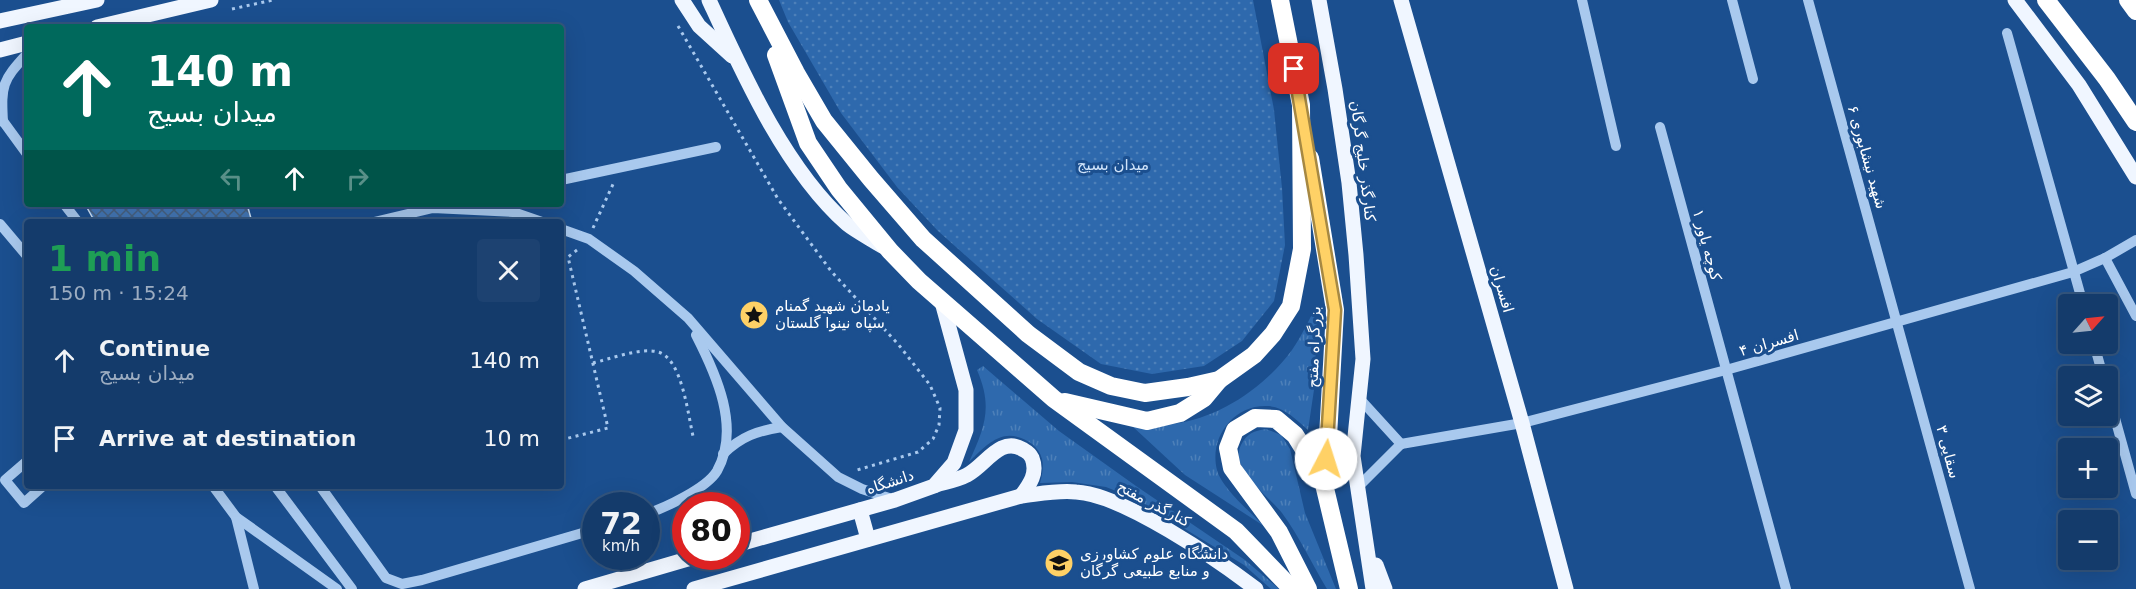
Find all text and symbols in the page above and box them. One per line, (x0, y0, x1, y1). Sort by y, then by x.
pin (1268, 43, 1319, 94)
text: 140 m (147, 47, 293, 96)
icon: ahead (48, 48, 126, 126)
icon: arrive (1277, 52, 1310, 85)
text: میدان بسیج (147, 97, 277, 128)
street label: کنارگذر خلیج گرگان (1347, 99, 1379, 223)
street label: شهید نیشابوری ۶ (1844, 103, 1890, 211)
park label: میدان بسیج (1077, 156, 1149, 174)
icon: left (215, 162, 248, 195)
icon: ahead (278, 162, 311, 195)
icon: right (341, 162, 374, 195)
street label: کوچه یاور ۱ (1689, 207, 1725, 283)
text: 1 min (48, 238, 161, 279)
button: close (477, 239, 540, 302)
street label: افسران (1487, 263, 1517, 315)
text: 150 m · 15:24 (48, 281, 189, 305)
north arrow (2058, 294, 2118, 354)
map controls (2058, 294, 2118, 570)
place label: یادمان شهید گمنام سپاه نینوا گلستان (775, 297, 890, 333)
place icon: یادمان شهید گمنام سپاه نینوا گلستان (738, 299, 770, 331)
street label: بزرگراه مفتح (1304, 306, 1324, 388)
street label: افسران ۴ (1737, 326, 1801, 360)
text: Continue (99, 336, 210, 361)
icon: ahead (48, 344, 81, 377)
text: 140 m (470, 348, 540, 373)
text: میدان بسیج (99, 361, 195, 385)
button: layers (2058, 366, 2118, 426)
icon: arrive (48, 422, 81, 455)
street label: سقایی ۳ (1932, 423, 1964, 481)
text: Arrive at destination (99, 426, 356, 451)
text: 10 m (484, 426, 540, 451)
position arrow (1294, 427, 1358, 491)
button: + (2058, 438, 2118, 498)
street label: دانشگاه (864, 466, 916, 498)
street label: کنارگذر مفتح (1114, 477, 1194, 531)
speed limit sign: 80 (672, 492, 750, 570)
text: 72 (600, 506, 642, 541)
button: − (2058, 510, 2118, 570)
text: km/h (602, 537, 640, 555)
place label: دانشگاه علوم کشاورزی و منابع طبیعی گرگان (1080, 545, 1228, 580)
school or university icon: دانشگاه علوم کشاورزی و منابع طبیعی گرگان (1043, 547, 1075, 579)

